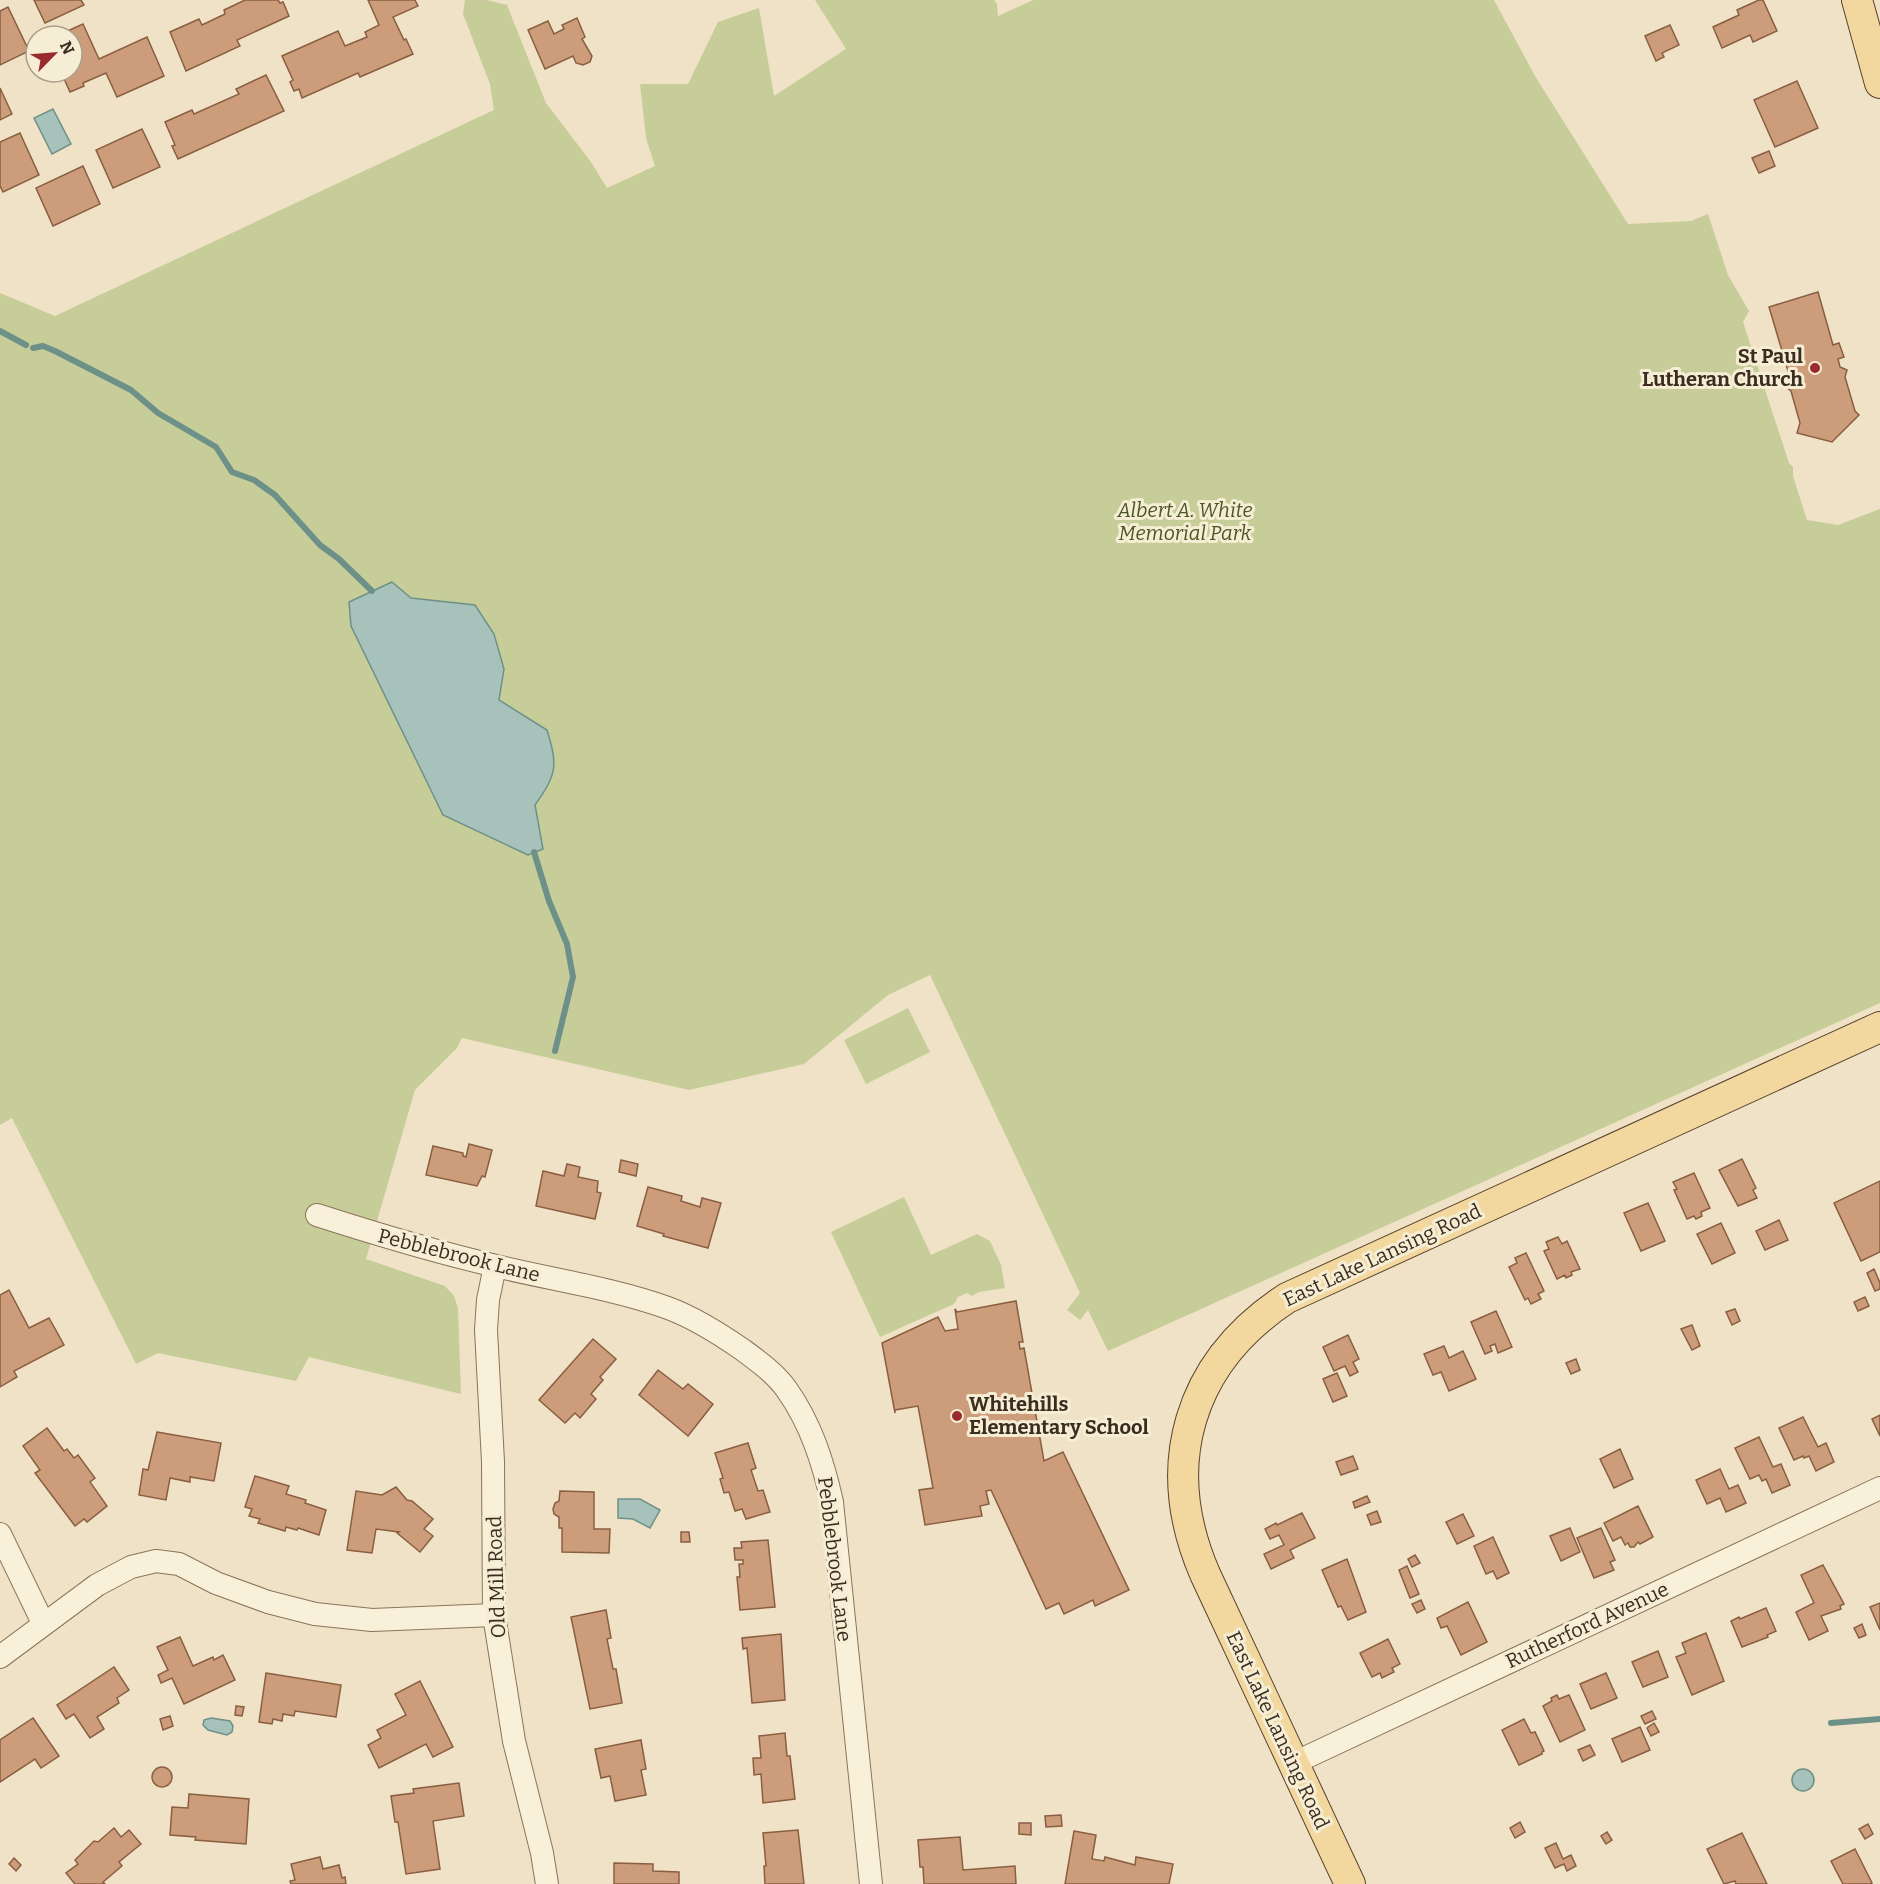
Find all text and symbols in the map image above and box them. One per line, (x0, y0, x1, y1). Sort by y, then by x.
north arrow (24, 24, 84, 84)
text: N (56, 38, 78, 57)
place label: St Paul Lutheran Church (1642, 344, 1803, 391)
marker: St Paul Lutheran Church (1808, 361, 1822, 375)
park label: Albert A. White Memorial Park (1117, 498, 1252, 545)
street label: East Lake Lansing Road (1279, 1198, 1485, 1311)
street label: Pebblebrook Lane (376, 1223, 542, 1287)
place label: Whitehills Elementary School (969, 1392, 1149, 1439)
marker: Whitehills Elementary School (950, 1409, 964, 1423)
street label: Pebblebrook Lane (813, 1475, 857, 1643)
street label: Old Mill Road (482, 1515, 510, 1639)
street label: Rutherford Avenue (1502, 1577, 1672, 1673)
street label: East Lake Lansing Road (1222, 1627, 1335, 1833)

